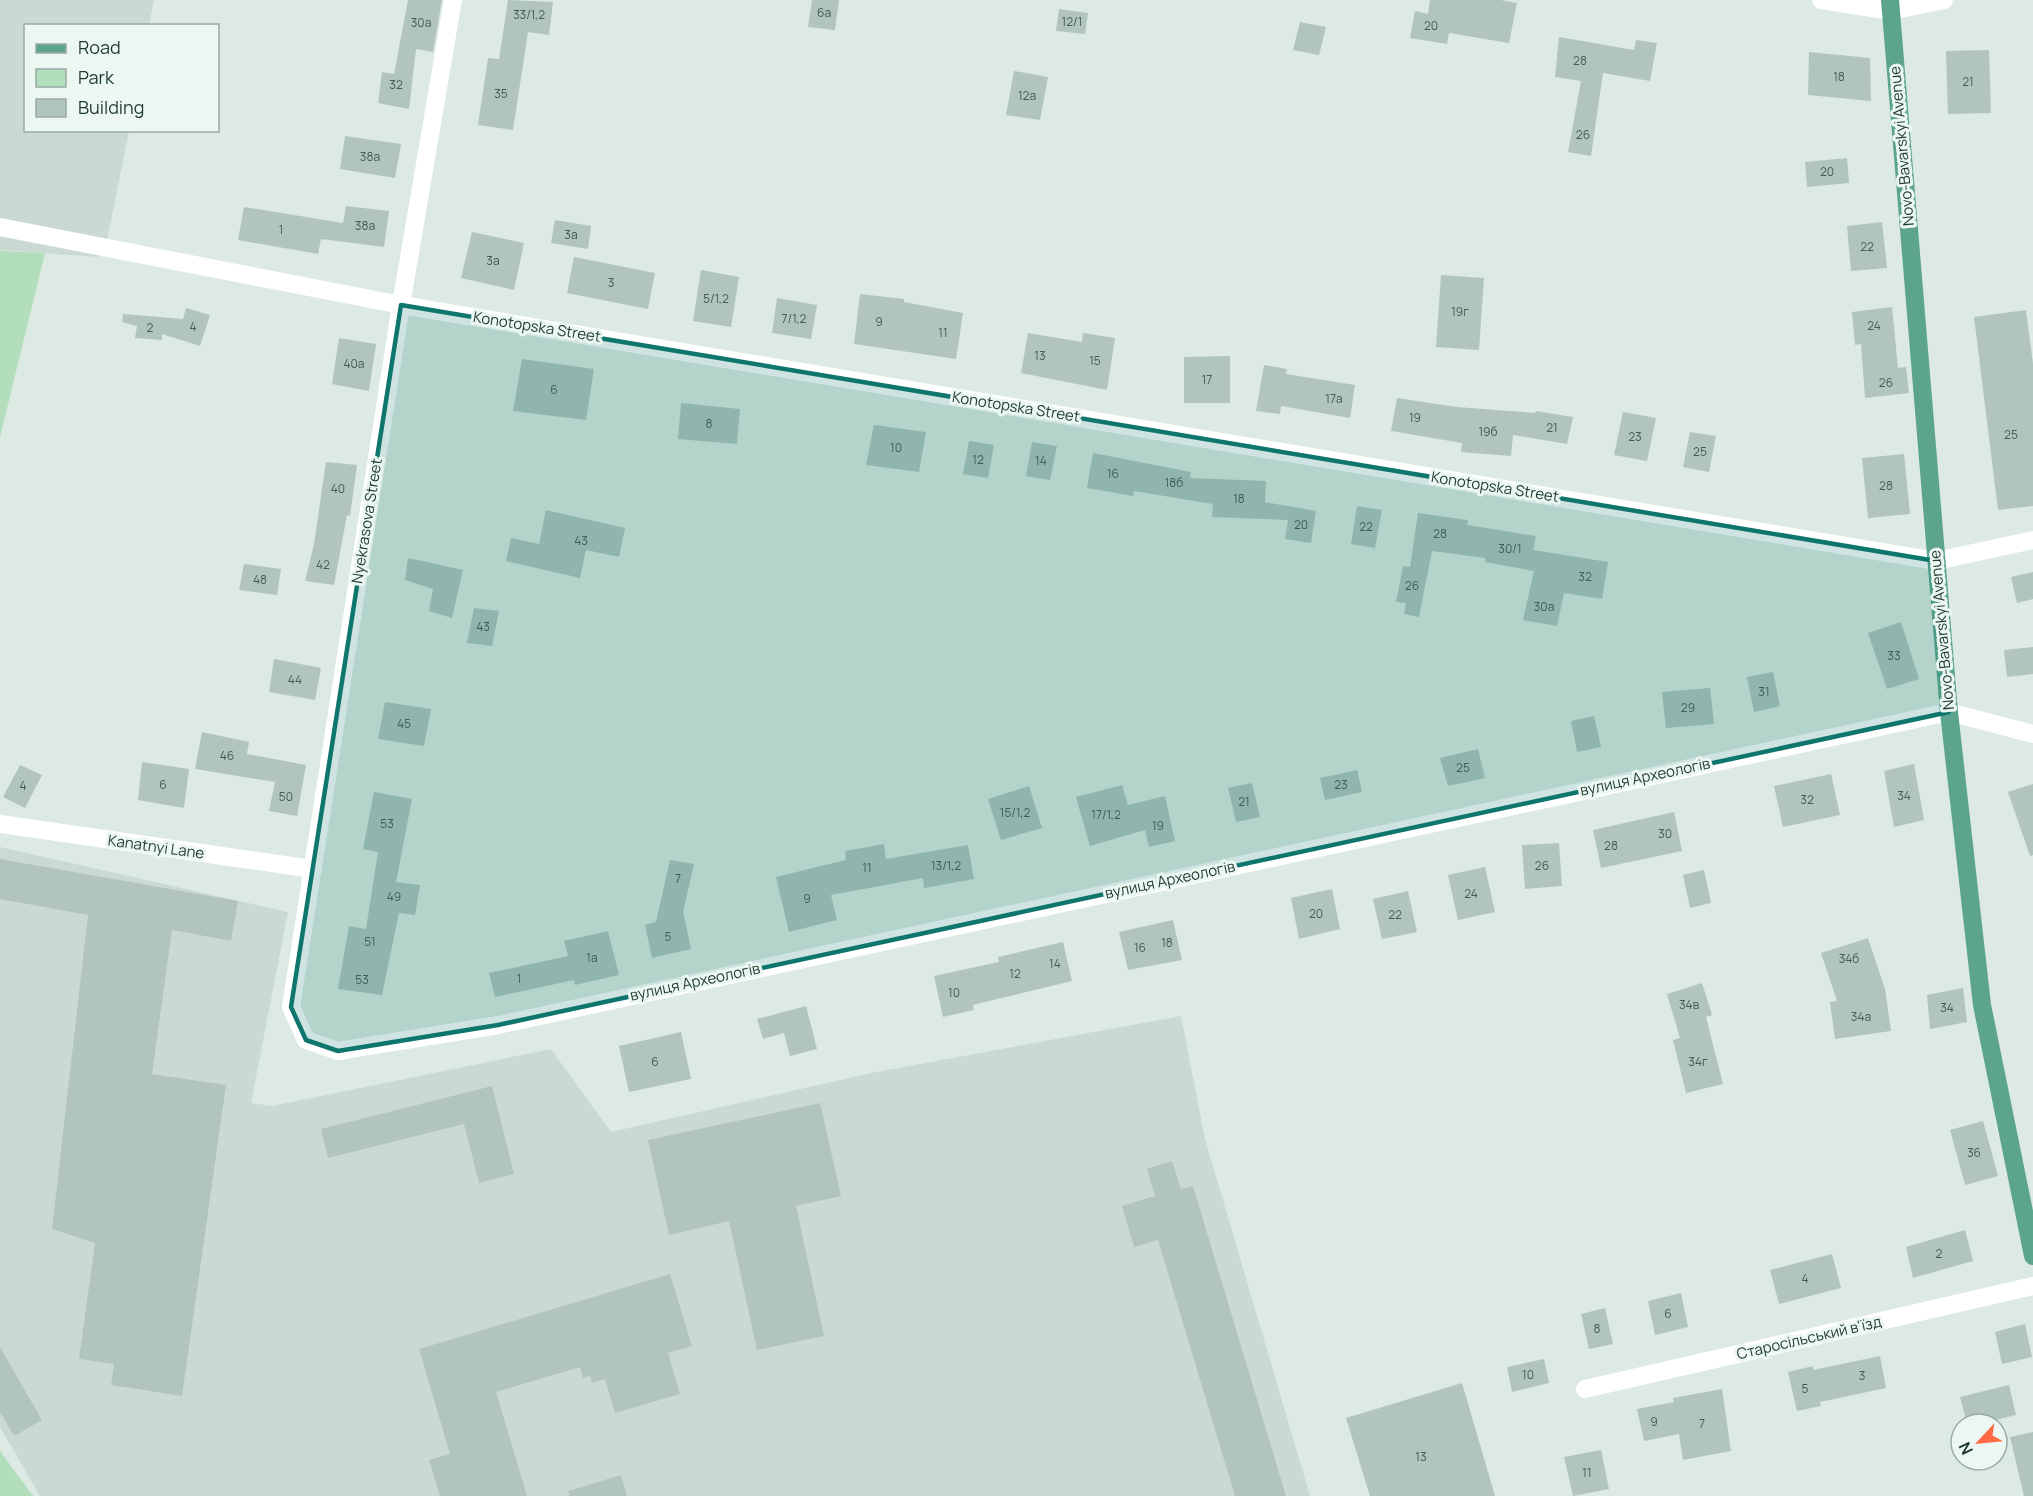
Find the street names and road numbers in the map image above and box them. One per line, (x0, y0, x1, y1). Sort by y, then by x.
street label: Novo-Bavarskyi Avenue (1884, 65, 1919, 227)
street label: Konotopska Street (472, 306, 602, 347)
street label: Konotopska Street (951, 386, 1081, 427)
street label: Nyekrasova Street (346, 457, 387, 585)
street label: Konotopska Street (1430, 466, 1560, 507)
street label: Novo-Bavarskyi Avenue (1924, 549, 1959, 711)
street label: вулиця Археологів (1578, 752, 1712, 801)
street label: Kanatnyi Lane (107, 829, 206, 864)
street label: вулиця Археологів (1103, 855, 1237, 904)
street label: вулиця Археологів (628, 957, 762, 1006)
street label: Старосільський в'їзд (1734, 1311, 1883, 1364)

